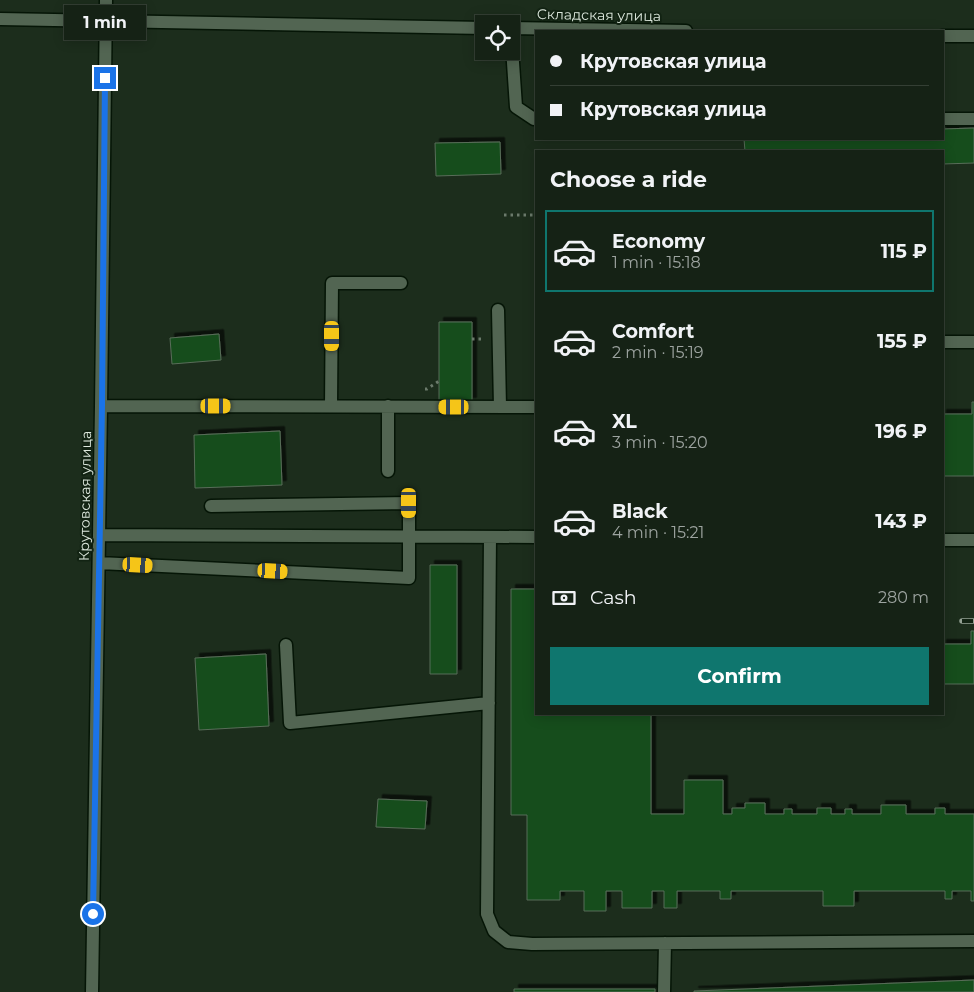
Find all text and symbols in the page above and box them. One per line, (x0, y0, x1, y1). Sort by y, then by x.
callout: 1 min (64, 5, 146, 40)
street label: Складская улица (537, 5, 661, 25)
text: 1 min (83, 13, 127, 32)
map controls (475, 15, 520, 60)
button: locate (475, 15, 520, 60)
text: Крутовская улица (580, 50, 766, 73)
route end (94, 67, 116, 89)
text: Крутовская улица (580, 98, 766, 121)
text: Choose a ride (550, 166, 707, 193)
icon: car (552, 229, 597, 274)
text: Economy (612, 230, 705, 253)
text: 115 ₽ (881, 240, 927, 263)
text: 1 min · 15:18 (612, 253, 701, 272)
icon: car (552, 319, 597, 364)
text: Comfort (612, 320, 694, 343)
car (324, 321, 339, 351)
text: 155 ₽ (877, 330, 927, 353)
text: 2 min · 15:19 (612, 343, 704, 362)
car (201, 399, 231, 414)
car (439, 400, 469, 415)
icon: car (552, 409, 597, 454)
text: XL (612, 410, 637, 433)
text: 196 ₽ (875, 420, 927, 443)
street label: Крутовская улица (75, 431, 95, 561)
text: 3 min · 15:20 (612, 433, 708, 452)
car (401, 488, 416, 518)
icon: car (552, 499, 597, 544)
text: Black (612, 500, 668, 523)
text: 143 ₽ (875, 510, 927, 533)
text: 4 min · 15:21 (612, 523, 704, 542)
car (122, 557, 153, 573)
car (257, 563, 288, 579)
icon: cash (550, 584, 578, 612)
text: Cash (590, 586, 637, 609)
text: 280 m (878, 588, 929, 607)
button: Confirm (550, 647, 929, 705)
route start (82, 903, 104, 925)

